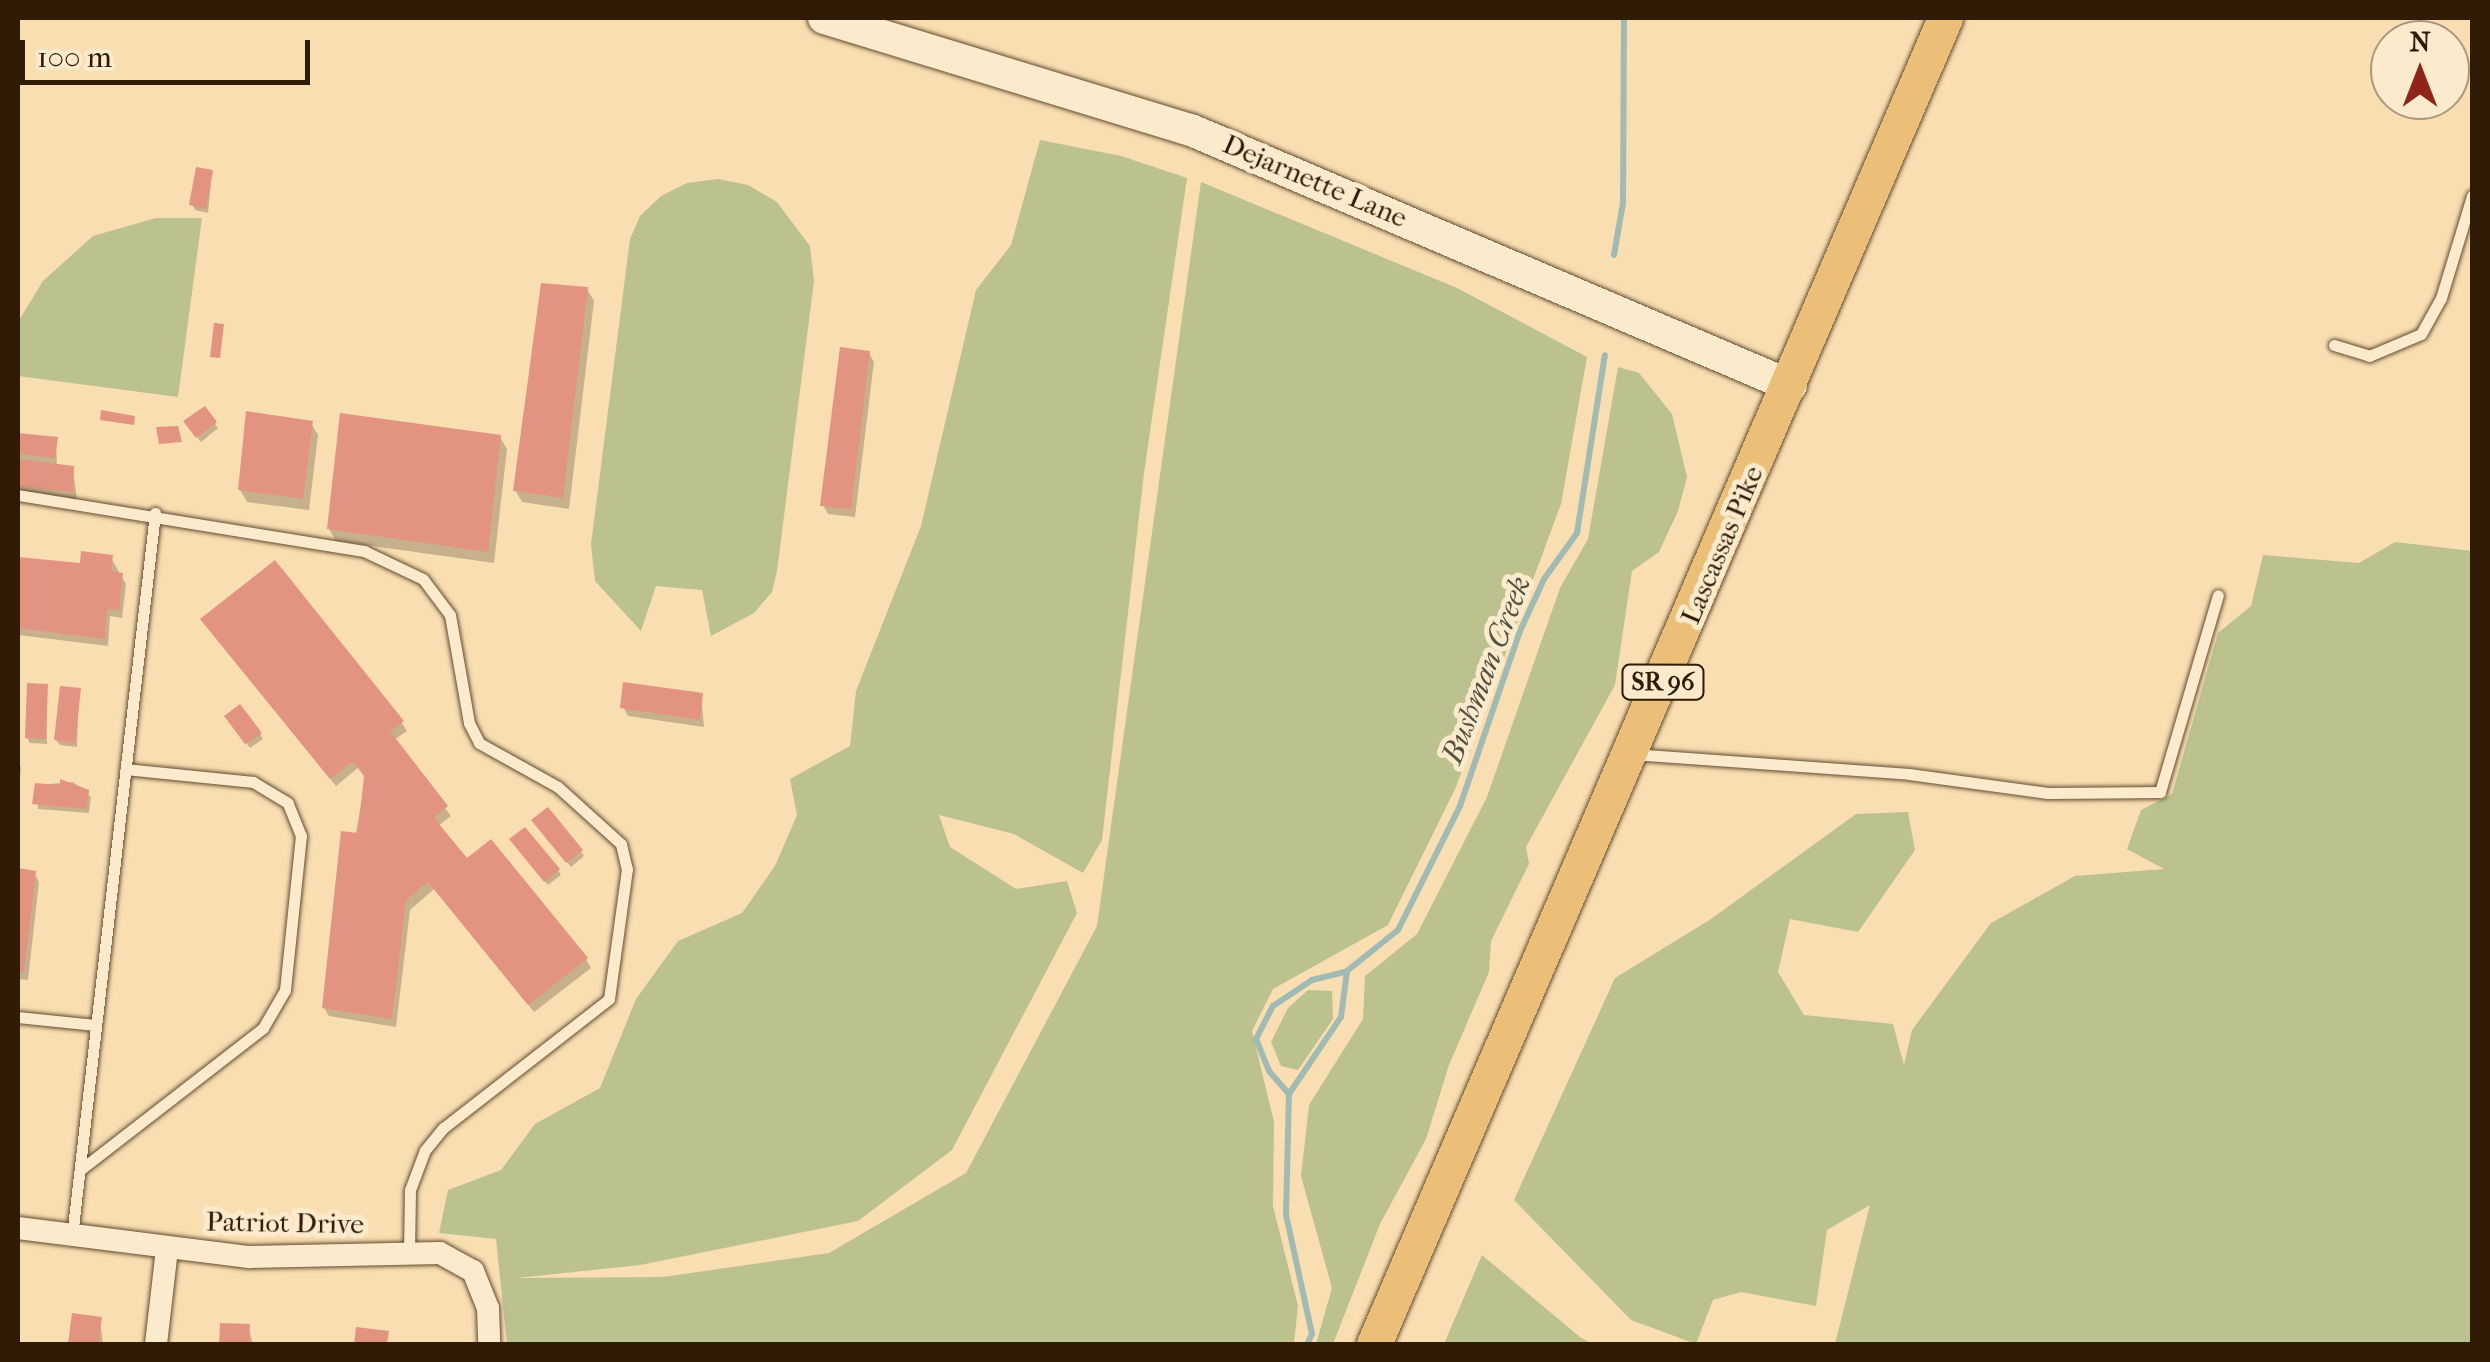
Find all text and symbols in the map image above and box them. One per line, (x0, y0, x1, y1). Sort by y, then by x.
scale bar (25, 20, 315, 82)
north arrow (2370, 20, 2470, 120)
text: N (2409, 25, 2431, 58)
text: 100 m (37, 40, 112, 75)
street label: Dejarnette Lane (1218, 127, 1412, 235)
street label: Lascassas Pike (1674, 461, 1770, 629)
water label: Bushman Creek (1435, 571, 1539, 769)
road number: SR 96 (1620, 662, 1706, 702)
street label: Patriot Drive (206, 1205, 364, 1241)

